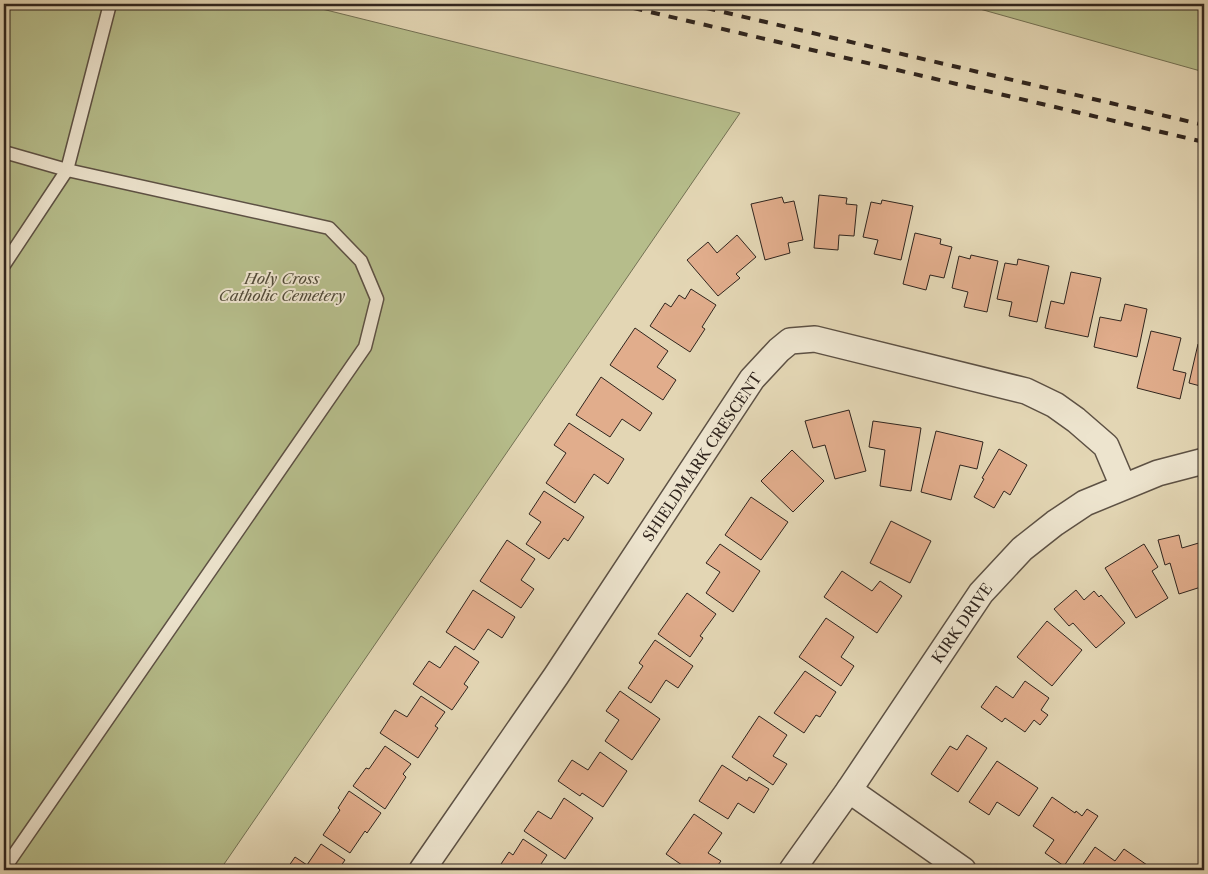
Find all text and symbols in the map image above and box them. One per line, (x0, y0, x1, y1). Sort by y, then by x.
park label: Holy Cross Catholic Cemetery (219, 269, 346, 305)
street label: SHIELDMARK CRESCENT (638, 368, 766, 545)
street label: KIRK DRIVE (927, 579, 997, 667)

